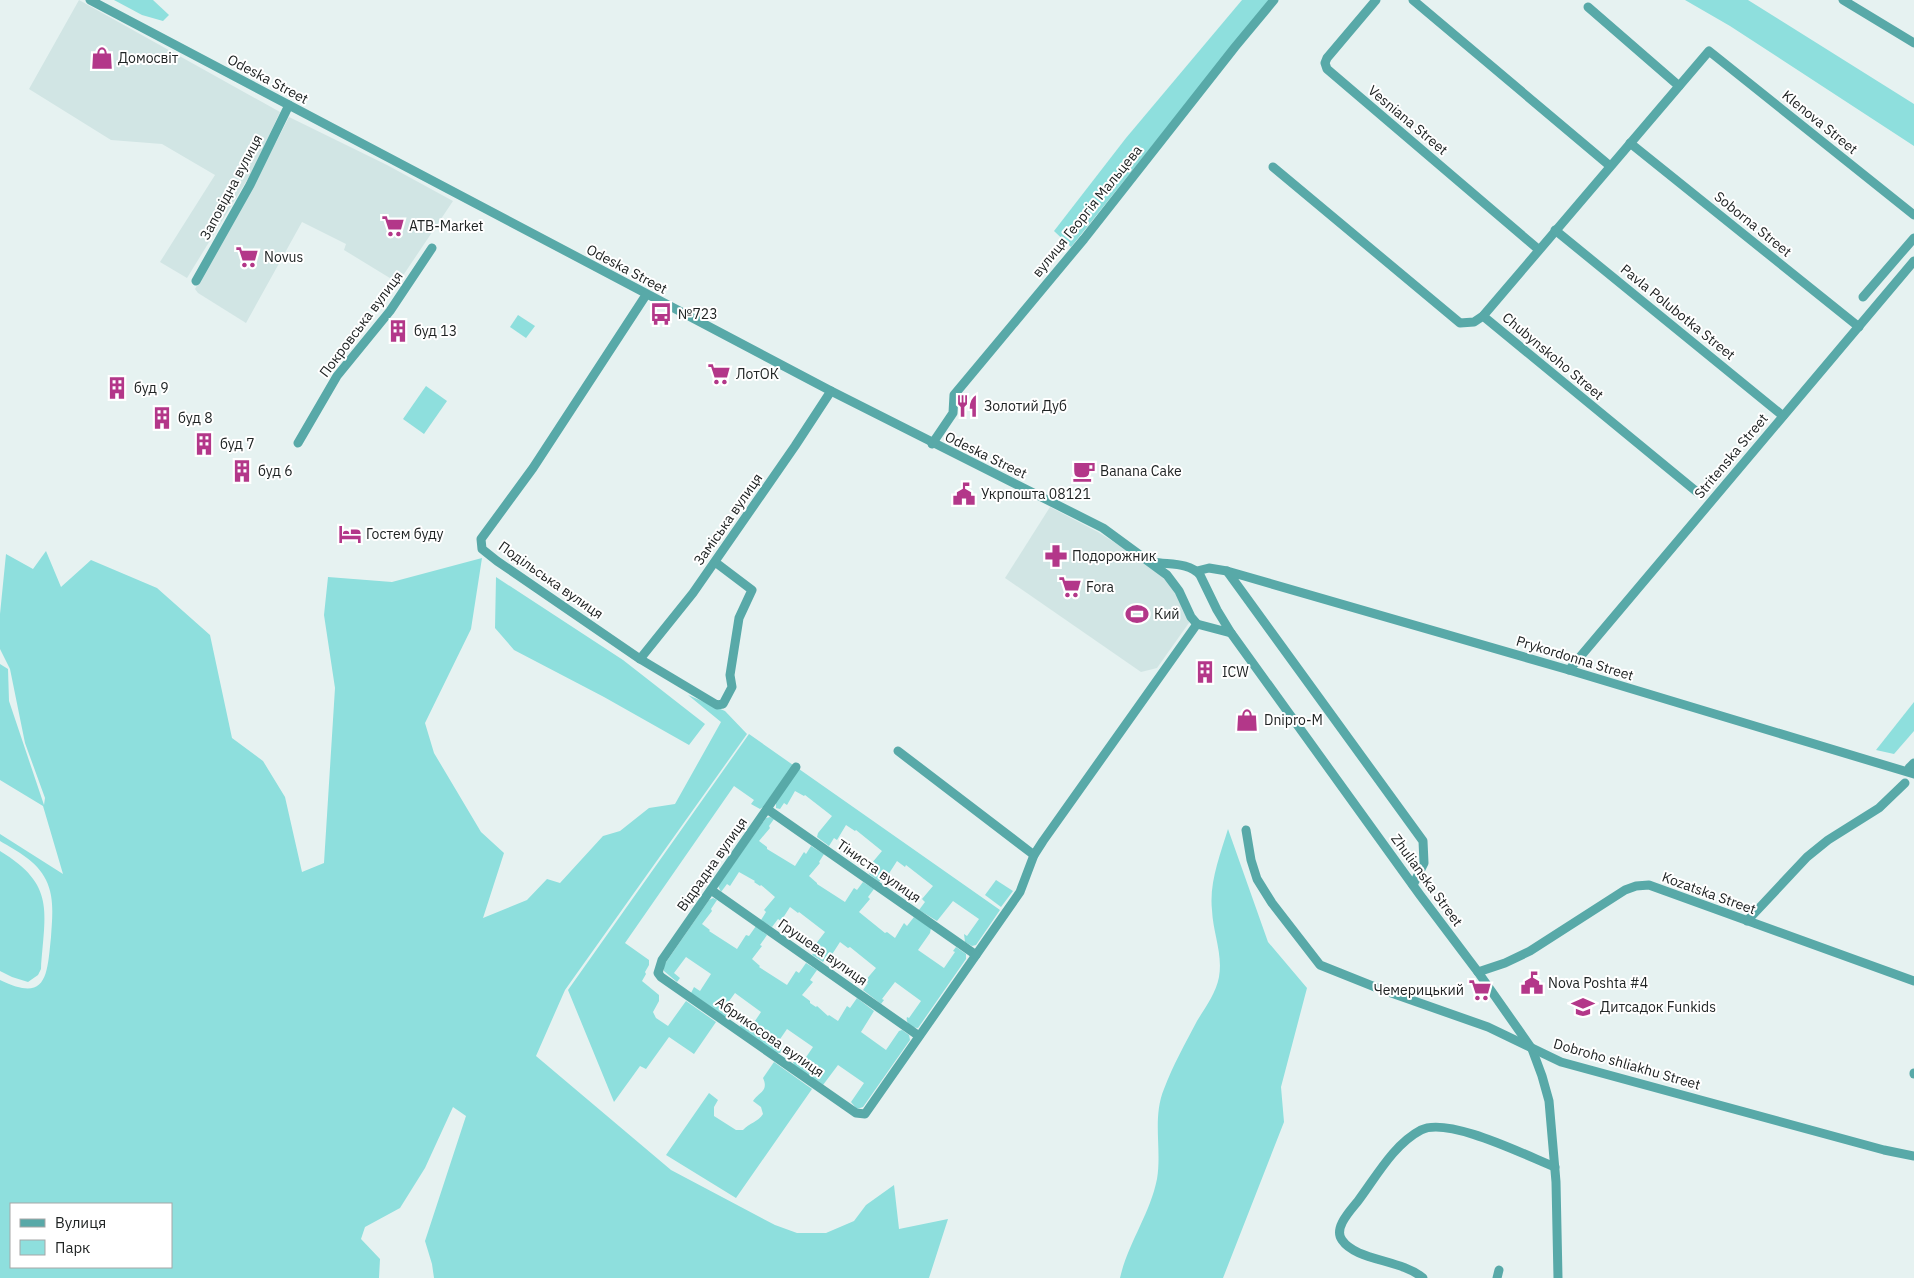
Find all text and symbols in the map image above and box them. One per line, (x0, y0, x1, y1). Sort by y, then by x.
shop icon: Домосвіт (89, 45, 115, 71)
place label: Домосвіт (118, 49, 179, 67)
street label: Odeska Street (224, 50, 312, 108)
street label: Vesniana Street (1364, 81, 1452, 159)
street label: Klenova Street (1779, 86, 1861, 158)
street label: Заповідна вулиця (196, 131, 266, 243)
street label: вулиця Георгія Мальцева (1028, 141, 1146, 281)
street label: Soborna Street (1711, 187, 1795, 261)
supermarket icon: ATB-Market (380, 213, 406, 239)
place label: ATB-Market (409, 217, 484, 235)
street label: Odeska Street (583, 240, 671, 298)
supermarket icon: Novus (234, 244, 260, 270)
place label: Novus (264, 248, 303, 266)
street label: Pavla Polubotka Street (1617, 260, 1739, 364)
street label: Покровська вулиця (315, 267, 407, 381)
bus stop icon: №723 (648, 301, 674, 327)
place label: №723 (678, 305, 718, 323)
street label: Chubynskoho Street (1499, 308, 1607, 404)
building icon: буд 13 (385, 318, 411, 344)
place label: буд 13 (414, 322, 457, 340)
supermarket icon: ЛотОК (706, 361, 732, 387)
place label: ЛотОК (736, 365, 779, 383)
building icon: буд 9 (104, 375, 130, 401)
place label: буд 9 (134, 379, 169, 397)
restaurant icon: Золотий Дуб (954, 393, 980, 419)
place label: Золотий Дуб (984, 397, 1067, 415)
building icon: буд 8 (149, 405, 175, 431)
place label: буд 8 (178, 409, 213, 427)
street label: Stritenska Street (1690, 410, 1772, 502)
street label: Odeska Street (942, 427, 1030, 483)
building icon: буд 7 (191, 431, 217, 457)
place label: буд 7 (220, 435, 255, 453)
building icon: буд 6 (229, 458, 255, 484)
cafe icon: Banana Cake (1071, 458, 1097, 484)
place label: буд 6 (258, 462, 293, 480)
place label: Banana Cake (1100, 462, 1182, 480)
street label: Заміська вулиця (690, 470, 766, 568)
public building icon: Укрпошта 08121 (951, 481, 977, 507)
place label: Укрпошта 08121 (981, 485, 1091, 503)
hotel icon: Гостем буду (337, 521, 363, 547)
place label: Гостем буду (366, 525, 444, 543)
street label: Подільська вулиця (495, 537, 607, 623)
pharmacy icon: Подорожник (1043, 543, 1069, 569)
place label: Подорожник (1072, 547, 1157, 565)
supermarket icon: Fora (1057, 574, 1083, 600)
place label: Fora (1086, 578, 1114, 596)
sports icon: Кий (1124, 601, 1150, 627)
place label: Кий (1154, 605, 1180, 623)
street label: Prykordonna Street (1514, 632, 1636, 684)
building icon: ICW (1192, 659, 1218, 685)
place label: ICW (1222, 663, 1249, 681)
shop icon: Dnipro-M (1234, 707, 1260, 733)
place label: Dnipro-M (1264, 711, 1323, 729)
street label: Відрадна вулиця (673, 813, 751, 915)
street label: Zhulianska Street (1387, 830, 1467, 930)
street label: Тіниста вулиця (833, 835, 925, 907)
street label: Kozatska Street (1660, 868, 1758, 918)
street label: Грушева вулиця (775, 914, 871, 990)
public building icon: Nova Poshta #4 (1519, 970, 1545, 996)
place label: Nova Poshta #4 (1548, 974, 1648, 992)
supermarket icon: Чемерицький (1467, 977, 1493, 1003)
place label: Чемерицький (1374, 981, 1464, 999)
street label: Абрикосова вулиця (712, 993, 828, 1081)
school or university icon: Дитсадок Funkids (1570, 994, 1596, 1020)
place label: Дитсадок Funkids (1600, 998, 1716, 1016)
street label: Dobroho shliakhu Street (1552, 1034, 1703, 1094)
legend (10, 1203, 172, 1268)
text: Вулиця (55, 1213, 106, 1232)
text: Парк (55, 1238, 90, 1257)

